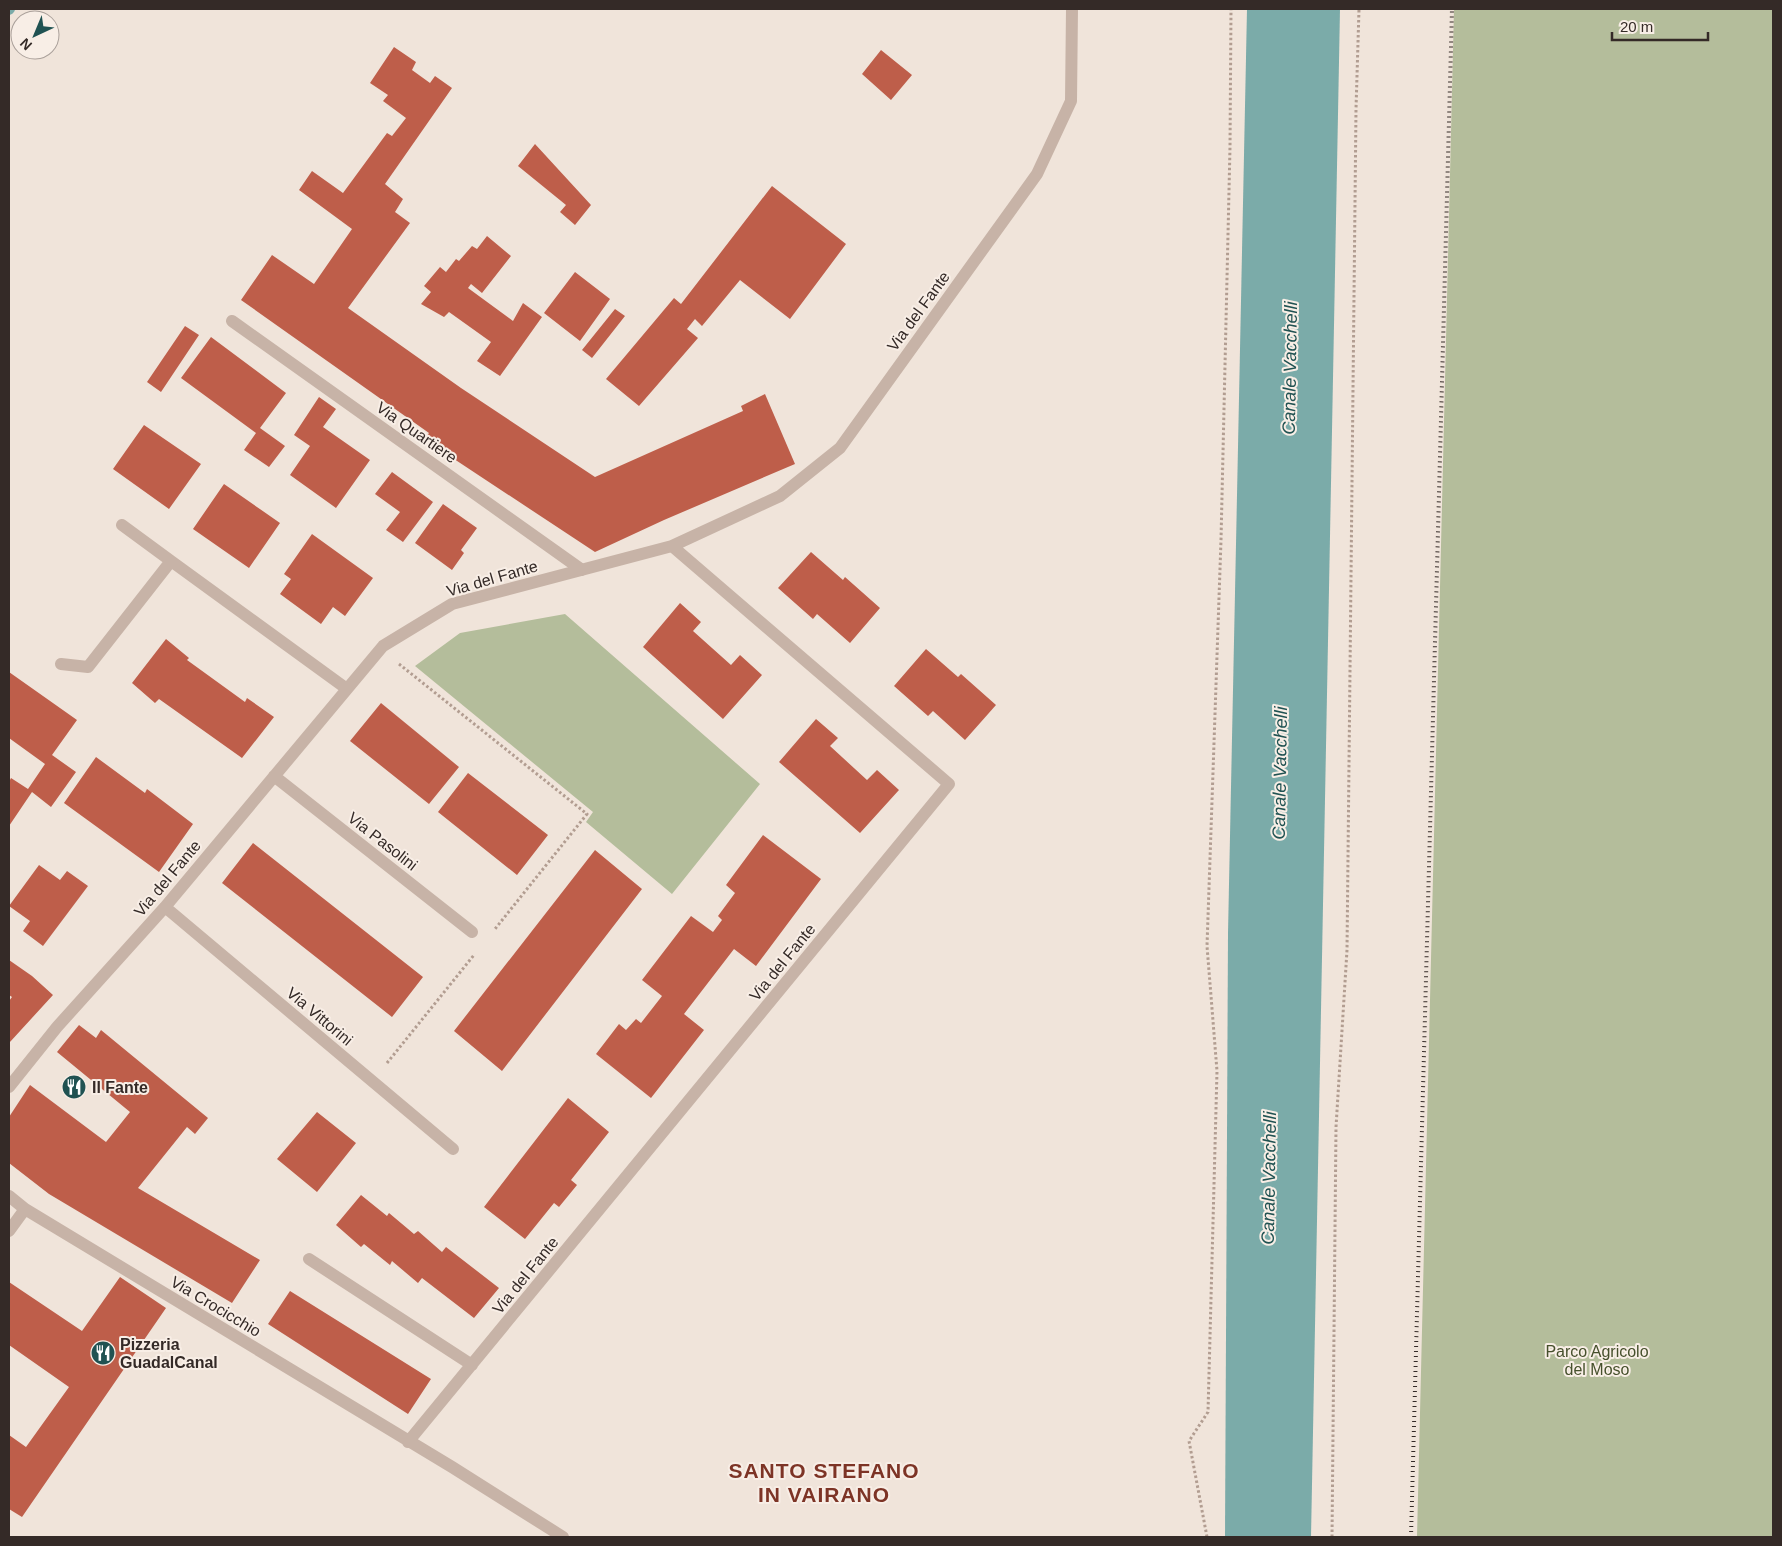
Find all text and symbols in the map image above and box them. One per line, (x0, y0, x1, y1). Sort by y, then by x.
north arrow (10, 10, 60, 60)
scale bar (1612, 10, 1708, 42)
text: 20 m (1620, 18, 1653, 35)
text: N (17, 35, 35, 54)
street label: Via del Fante (884, 268, 953, 354)
water label: Canale Vacchelli (1279, 300, 1301, 435)
street label: Via Quartiere (373, 398, 460, 466)
street label: Via del Fante (445, 557, 540, 600)
water label: Canale Vacchelli (1269, 705, 1291, 840)
street label: Via Pasolini (345, 809, 421, 874)
street label: Via del Fante (131, 837, 204, 920)
street label: Via del Fante (746, 920, 819, 1004)
street label: Via Vittorini (283, 984, 356, 1049)
restaurant icon: Il Fante (61, 1074, 87, 1100)
place label: Il Fante (92, 1079, 148, 1096)
water label: Canale Vacchelli (1258, 1110, 1280, 1245)
street label: Via del Fante (489, 1233, 562, 1317)
street label: Via Crocicchio (168, 1273, 264, 1340)
place label: Pizzeria GuadalCanal (120, 1336, 218, 1371)
restaurant icon: Pizzeria GuadalCanal (90, 1340, 116, 1366)
park label: Parco Agricolo del Moso (1545, 1343, 1649, 1378)
district label: SANTO STEFANO IN VAIRANO (728, 1459, 920, 1506)

